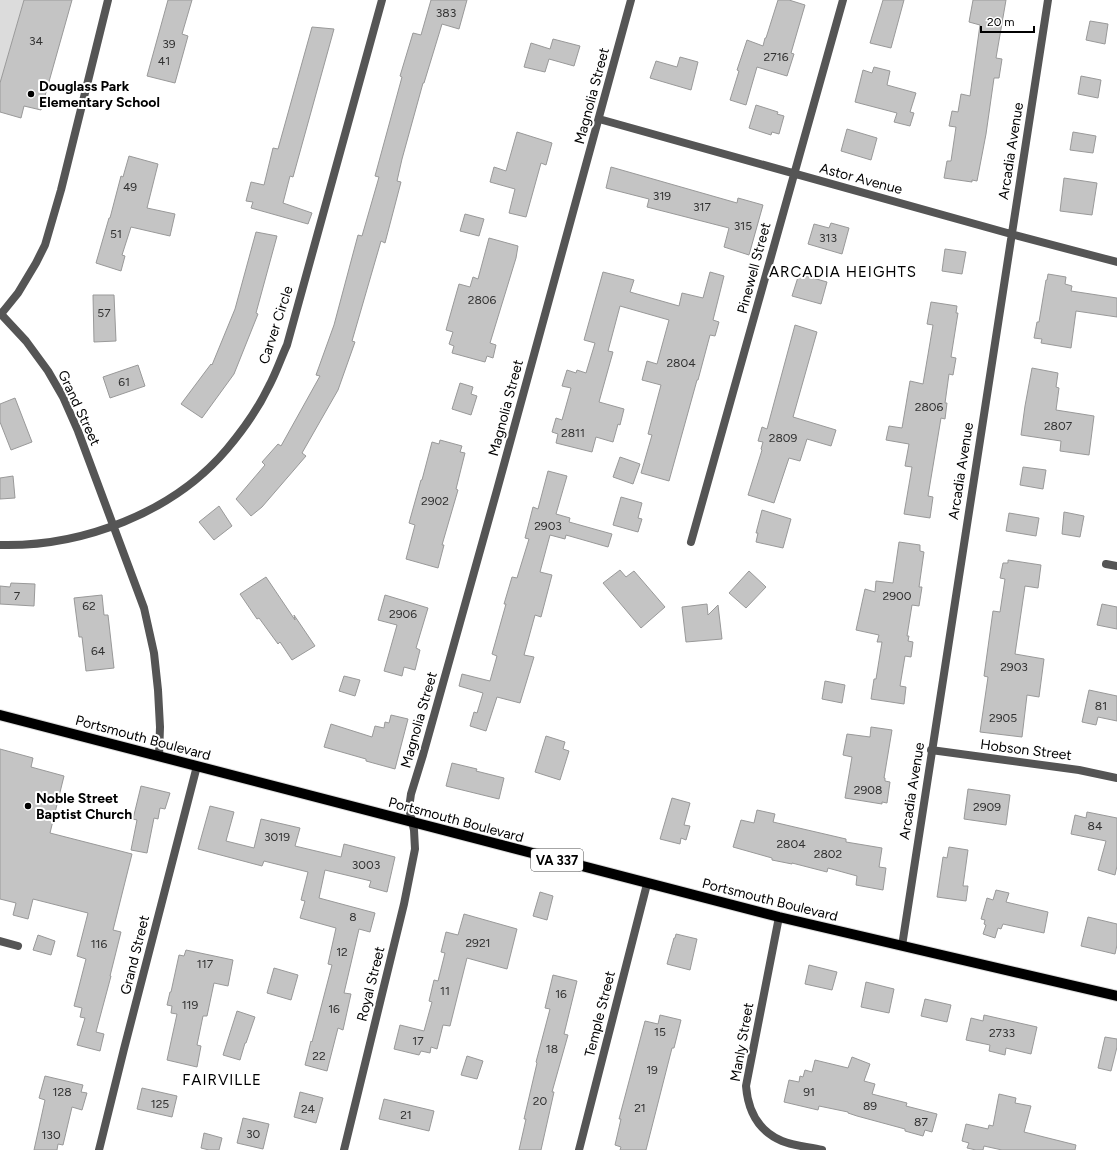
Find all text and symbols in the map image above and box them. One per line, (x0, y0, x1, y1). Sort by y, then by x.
house number: 383 (436, 6, 456, 20)
scale bar (981, 8, 1034, 34)
text: 20 m (987, 15, 1015, 29)
house number: 34 (29, 34, 44, 48)
house number: 39 (162, 37, 176, 51)
street label: Magnolia Street (571, 46, 613, 146)
house number: 2716 (764, 50, 789, 64)
house number: 41 (158, 54, 170, 68)
place label: Douglass Park Elementary School (39, 78, 160, 111)
marker: Douglass Park Elementary School (26, 89, 36, 99)
street label: Arcadia Avenue (995, 101, 1027, 201)
street label: Astor Avenue (818, 160, 905, 198)
house number: 49 (123, 180, 137, 194)
house number: 319 (653, 189, 671, 203)
house number: 317 (693, 200, 712, 214)
house number: 315 (734, 219, 752, 233)
street label: Pinewell Street (734, 220, 774, 316)
house number: 51 (110, 227, 122, 241)
house number: 313 (819, 231, 837, 245)
district label: ARCADIA HEIGHTS (769, 263, 917, 281)
street label: Carver Circle (255, 283, 297, 366)
house number: 2806 (468, 293, 496, 307)
house number: 57 (97, 306, 111, 320)
house number: 2804 (666, 356, 696, 370)
street label: Magnolia Street (485, 358, 527, 458)
street label: Grand Street (54, 368, 104, 448)
house number: 61 (118, 375, 130, 389)
house number: 2806 (915, 400, 943, 414)
house number: 2807 (1044, 419, 1073, 433)
street label: Arcadia Avenue (945, 421, 977, 521)
house number: 2811 (561, 426, 585, 440)
house number: 2809 (769, 431, 797, 445)
house number: 2902 (421, 494, 449, 508)
house number: 2903 (534, 519, 562, 533)
house number: 7 (14, 589, 21, 603)
house number: 2900 (883, 589, 912, 603)
house number: 62 (82, 599, 96, 613)
house number: 2906 (389, 607, 417, 621)
house number: 64 (91, 644, 106, 658)
house number: 2903 (1000, 660, 1028, 674)
street label: Magnolia Street (397, 670, 441, 770)
house number: 81 (1095, 699, 1107, 713)
house number: 2905 (989, 711, 1017, 725)
street label: Portsmouth Boulevard (74, 712, 212, 764)
street label: Hobson Street (979, 736, 1073, 764)
street label: Arcadia Avenue (896, 741, 928, 841)
house number: 2908 (854, 783, 882, 797)
place label: Noble Street Baptist Church (36, 790, 132, 823)
street label: Portsmouth Boulevard (387, 794, 525, 846)
house number: 2909 (973, 800, 1001, 814)
marker: Noble Street Baptist Church (23, 801, 33, 811)
house number: 84 (1088, 819, 1103, 833)
house number: 3019 (264, 830, 290, 844)
house number: 2804 (776, 837, 806, 851)
house number: 2802 (814, 847, 842, 861)
road number: VA 337 (531, 849, 583, 871)
house number: 3003 (352, 858, 380, 872)
street label: Portsmouth Boulevard (700, 875, 840, 925)
house number: 8 (349, 910, 357, 924)
street label: Grand Street (117, 914, 153, 996)
house number: 2921 (465, 936, 491, 950)
house number: 116 (91, 937, 108, 951)
house number: 12 (336, 945, 348, 959)
street label: Royal Street (353, 945, 389, 1023)
house number: 117 (197, 957, 214, 971)
street label: Temple Street (581, 969, 619, 1059)
house number: 11 (440, 984, 450, 998)
house number: 16 (555, 987, 567, 1001)
house number: 119 (182, 998, 199, 1012)
street label: Manly Street (727, 1001, 757, 1083)
house number: 16 (328, 1002, 340, 1016)
house number: 15 (654, 1025, 666, 1039)
house number: 2733 (989, 1026, 1015, 1040)
house number: 17 (412, 1034, 424, 1048)
house number: 18 (546, 1042, 558, 1056)
house number: 22 (312, 1049, 326, 1063)
house number: 19 (646, 1063, 658, 1077)
district label: FAIRVILLE (182, 1071, 262, 1089)
house number: 128 (52, 1085, 72, 1099)
house number: 91 (803, 1085, 815, 1099)
house number: 20 (533, 1094, 548, 1108)
house number: 125 (151, 1097, 169, 1111)
house number: 89 (863, 1099, 877, 1113)
house number: 21 (634, 1101, 646, 1115)
house number: 24 (301, 1102, 316, 1116)
house number: 21 (400, 1108, 412, 1122)
house number: 87 (914, 1115, 928, 1129)
house number: 30 (246, 1127, 260, 1141)
house number: 130 (41, 1128, 61, 1142)

